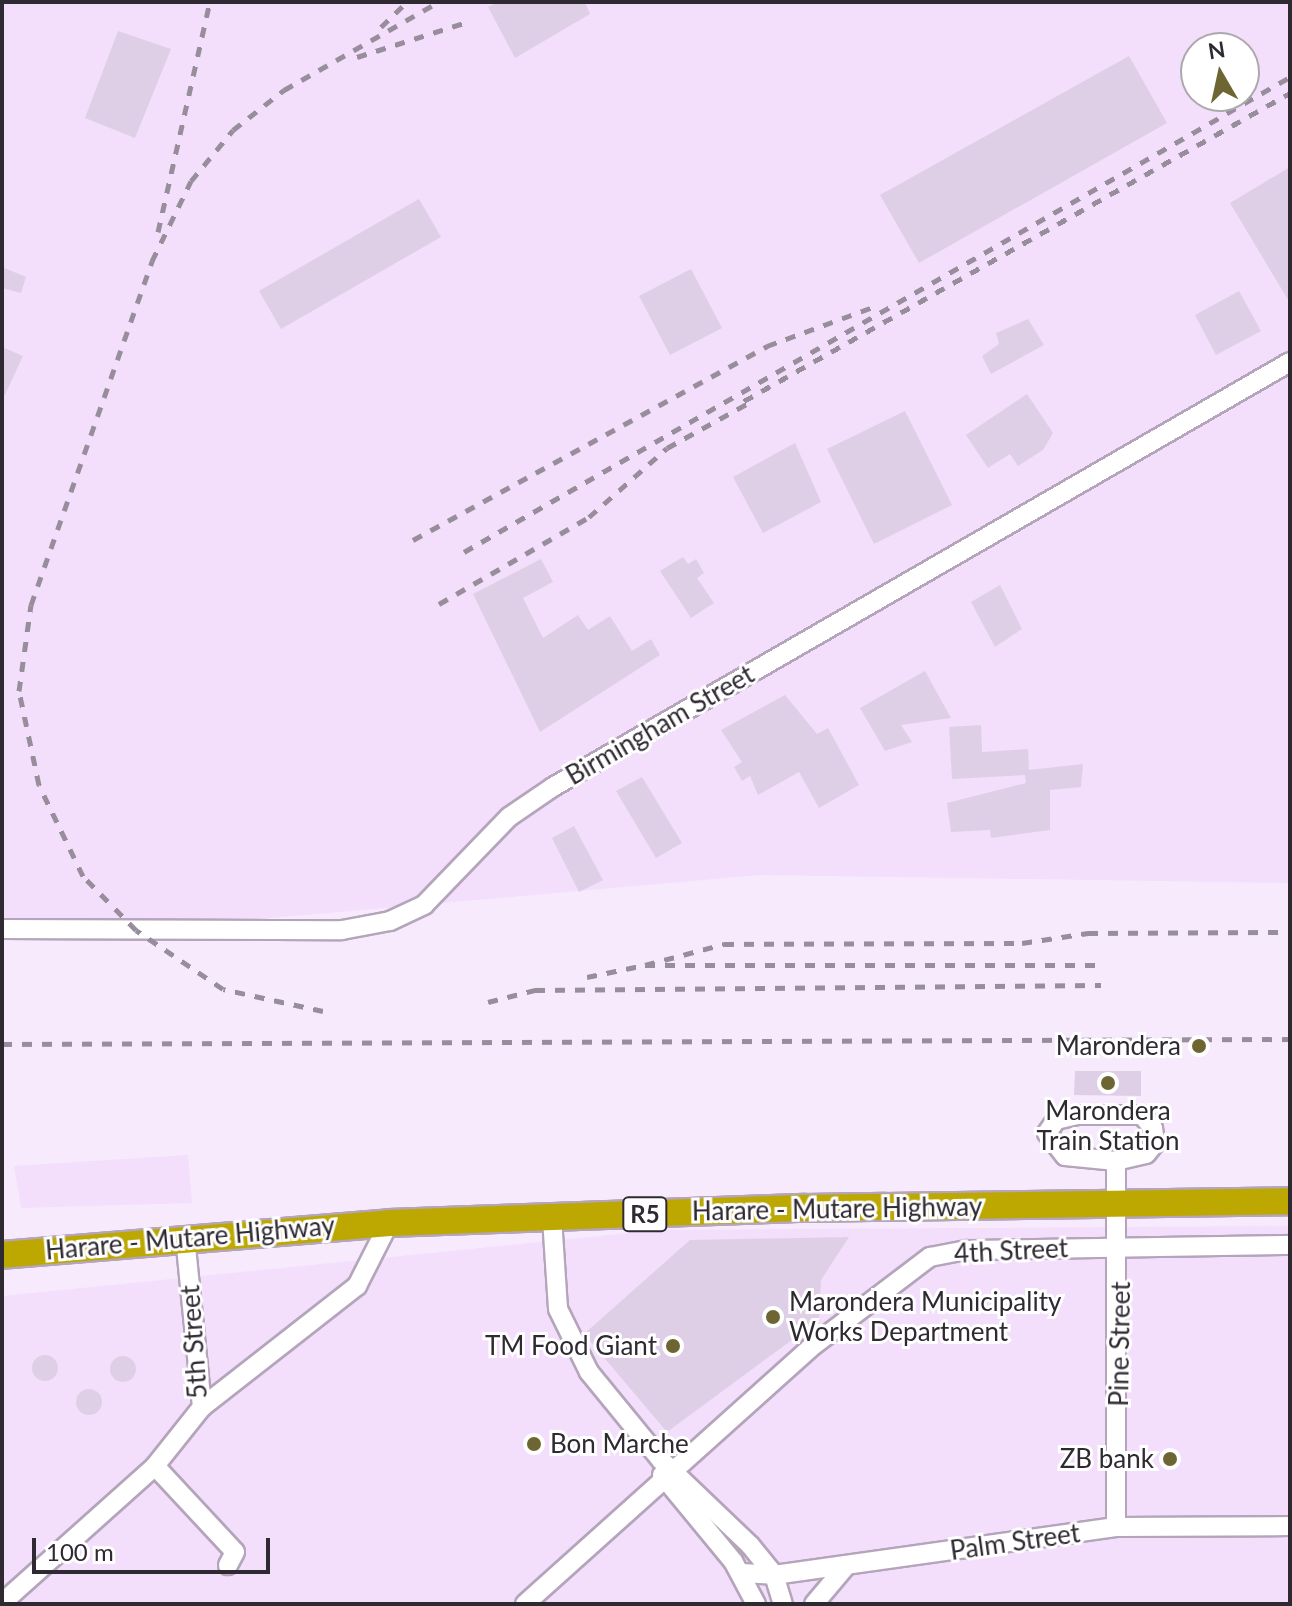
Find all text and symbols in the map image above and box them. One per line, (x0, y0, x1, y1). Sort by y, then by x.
north arrow (1180, 32, 1260, 112)
text: N (1206, 35, 1227, 64)
street label: Birmingham Street (560, 659, 760, 791)
place label: Marondera (1056, 1030, 1181, 1062)
marker: Marondera (1188, 1035, 1210, 1057)
marker: Marondera Train Station (1099, 1074, 1117, 1092)
place label: Marondera Train Station (1037, 1095, 1179, 1156)
street label: Harare - Mutare Highway (692, 1191, 982, 1227)
road number: R5 (621, 1194, 669, 1234)
street label: Harare - Mutare Highway (44, 1210, 336, 1266)
street label: 4th Street (953, 1232, 1069, 1270)
street label: Pine Street (1103, 1281, 1137, 1407)
street label: 5th Street (174, 1284, 214, 1400)
place label: Marondera Municipality Works Department (789, 1286, 1061, 1348)
marker: Marondera Municipality Works Department (764, 1308, 782, 1326)
place label: TM Food Giant (485, 1330, 657, 1362)
marker: TM Food Giant (664, 1337, 682, 1355)
place label: Bon Marche (550, 1428, 689, 1460)
marker: Bon Marche (525, 1435, 543, 1453)
place label: ZB bank (1060, 1443, 1154, 1475)
marker: ZB bank (1161, 1450, 1179, 1468)
street label: Palm Street (948, 1517, 1082, 1567)
scale bar (36, 1522, 274, 1572)
text: 100 m (46, 1537, 114, 1566)

